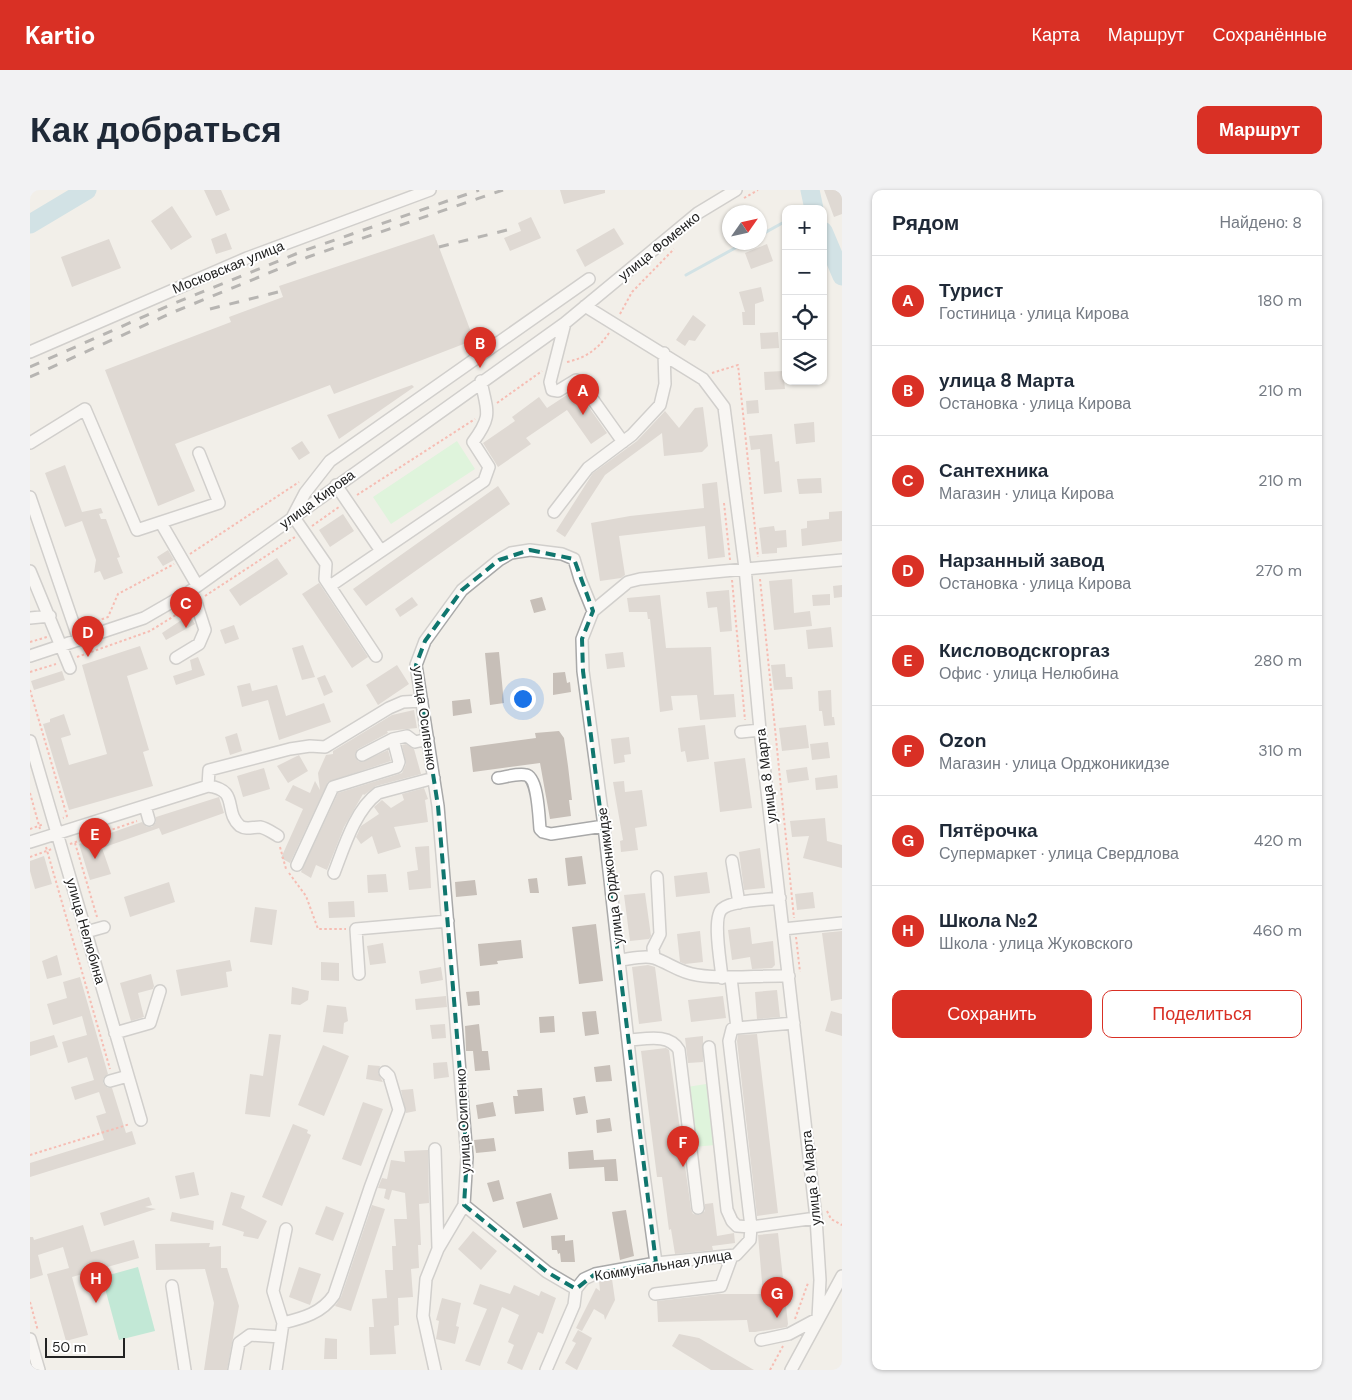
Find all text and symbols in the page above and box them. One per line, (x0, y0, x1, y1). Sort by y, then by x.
text: Kartio (25, 20, 95, 51)
text: Карта (1032, 23, 1080, 47)
text: Маршрут (1108, 23, 1184, 47)
text: Сохранённые (1212, 23, 1327, 47)
button: Маршрут (1197, 106, 1322, 154)
text: Как добраться (30, 107, 282, 153)
north arrow (722, 205, 767, 250)
map controls (782, 205, 827, 385)
button: + (782, 205, 827, 250)
street label: улица Фоменко (615, 207, 704, 284)
text: Рядом (892, 209, 959, 237)
text: Найдено: 8 (1219, 212, 1302, 233)
street label: Московская улица (169, 236, 287, 298)
button: − (782, 250, 827, 295)
text: Турист (939, 278, 1003, 303)
text: A (902, 290, 914, 311)
text: 180 m (1258, 290, 1302, 311)
button: locate (782, 295, 827, 340)
text: Гостиница · улица Кирова (939, 303, 1129, 324)
pin: B (464, 327, 496, 368)
button: layers (782, 340, 827, 385)
text: улица 8 Марта (939, 368, 1074, 393)
pin: A (567, 374, 599, 415)
text: B (903, 380, 913, 401)
text: 210 m (1258, 380, 1302, 401)
text: Остановка · улица Кирова (939, 393, 1131, 414)
text: Сантехника (939, 458, 1048, 483)
street label: улица Кирова (276, 465, 358, 532)
text: C (902, 470, 914, 491)
text: 210 m (1258, 470, 1302, 491)
text: Магазин · улица Кирова (939, 483, 1114, 504)
text: Нарзанный завод (939, 548, 1104, 573)
text: D (902, 560, 914, 581)
text: 270 m (1255, 560, 1302, 581)
text: Остановка · улица Кирова (939, 573, 1131, 594)
pin: C (170, 587, 202, 628)
pin: D (72, 616, 104, 657)
text: Кисловодскгоргаз (939, 638, 1110, 663)
text: E (903, 650, 913, 671)
text: 280 m (1254, 650, 1302, 671)
text: Офис · улица Нелюбина (939, 663, 1119, 684)
street label: улица Осипенко (409, 665, 441, 771)
your location (510, 686, 536, 712)
street label: улица 8 Марта (751, 727, 781, 825)
text: Ozon (939, 728, 987, 753)
text: F (904, 740, 912, 761)
text: 310 m (1258, 740, 1302, 761)
text: Магазин · улица Орджоникидзе (939, 753, 1170, 774)
street label: улица Орджоникидзе (593, 806, 627, 945)
pin: E (79, 818, 111, 859)
text: Пятёрочка (939, 818, 1037, 843)
text: G (902, 830, 914, 851)
text: 420 m (1254, 830, 1302, 851)
text: Супермаркет · улица Свердлова (939, 843, 1179, 864)
street label: улица Нелюбина (62, 876, 110, 986)
text: Школа №2 (939, 908, 1038, 933)
text: H (902, 920, 914, 941)
text: 460 m (1253, 920, 1302, 941)
text: Школа · улица Жуковского (939, 933, 1133, 954)
button: Сохранить (892, 990, 1092, 1038)
button: Поделиться (1102, 990, 1302, 1038)
street label: улица Осипенко (451, 1068, 475, 1174)
pin: F (667, 1126, 699, 1167)
street label: улица 8 Марта (797, 1129, 825, 1226)
street label: Коммунальная улица (593, 1245, 733, 1285)
pin: H (80, 1262, 112, 1303)
pin: G (761, 1277, 793, 1318)
scale bar (45, 1335, 125, 1358)
text: 50 m (52, 1338, 86, 1356)

